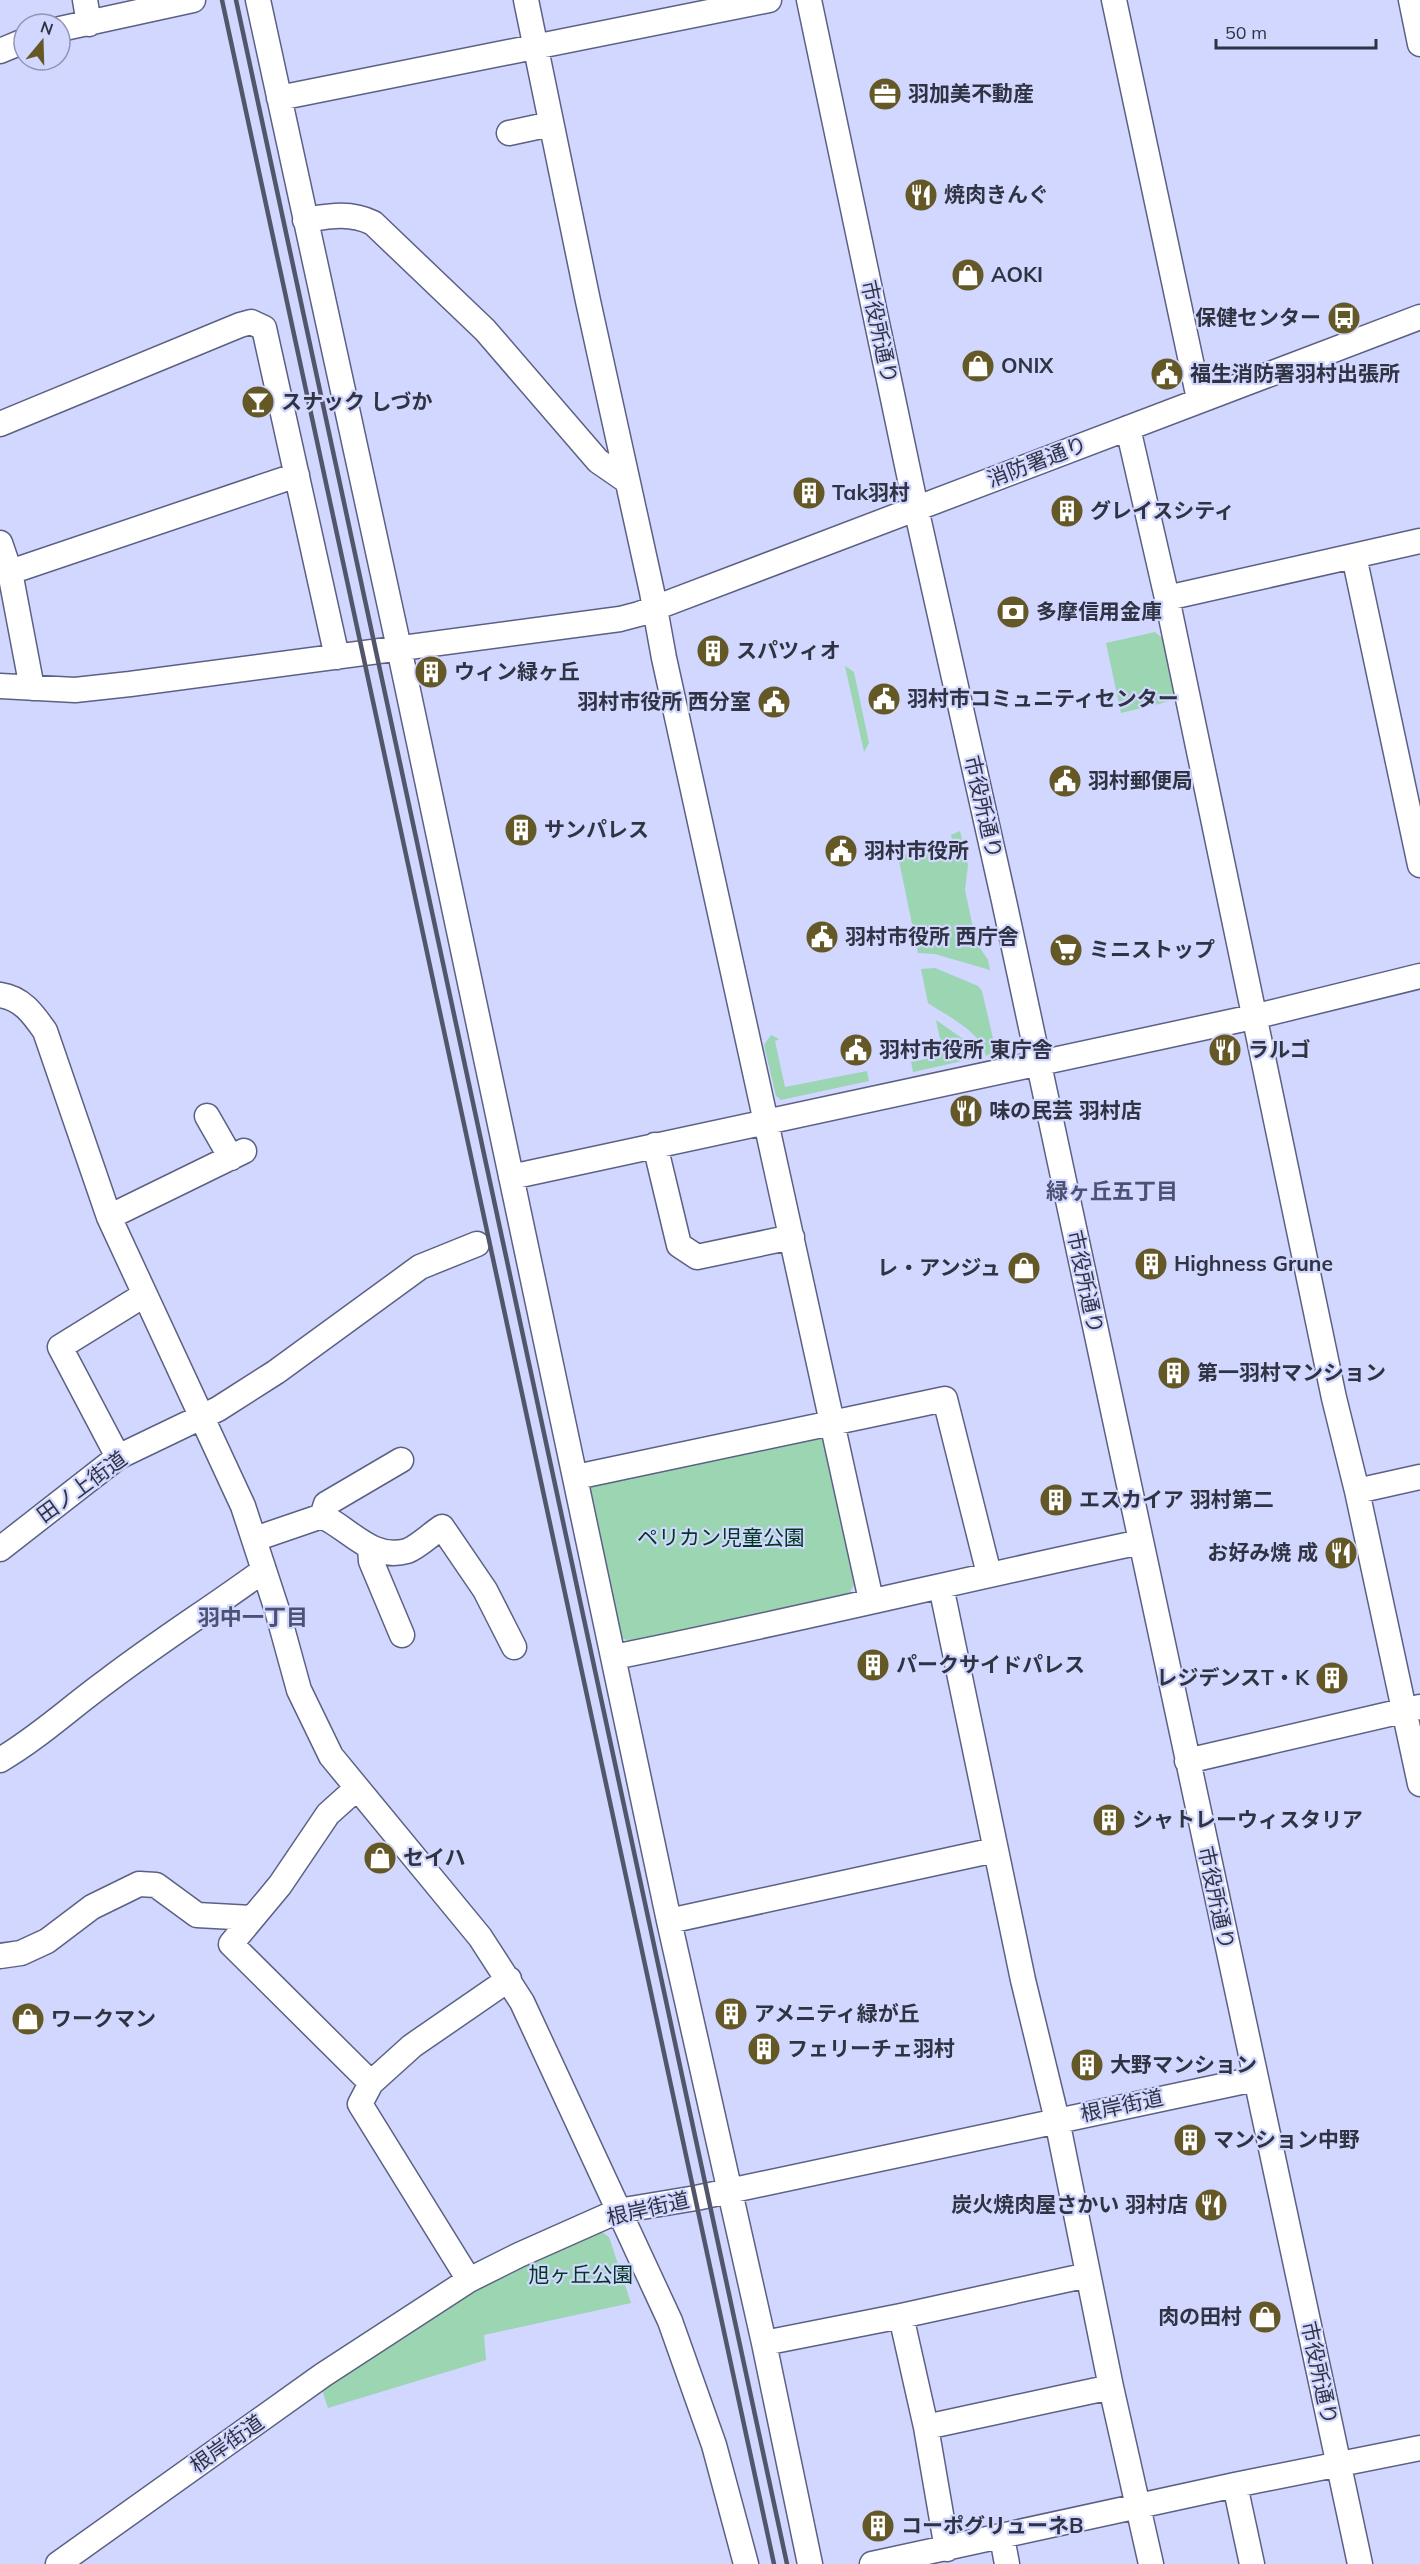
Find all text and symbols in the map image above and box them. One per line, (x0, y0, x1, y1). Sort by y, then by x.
north arrow (12, 12, 72, 72)
scale bar (1216, 12, 1376, 50)
text: N (38, 16, 56, 39)
text: 50 m (1225, 21, 1267, 44)
office icon: 羽加美不動産 (867, 76, 903, 112)
place label: 羽加美不動産 (908, 80, 1034, 106)
restaurant icon: 焼肉きんぐ (903, 177, 939, 213)
place label: 焼肉きんぐ (944, 181, 1049, 207)
shop icon: AOKI (950, 257, 986, 293)
place label: AOKI (991, 261, 1043, 287)
street label: 市役所通り (856, 278, 904, 386)
bus stop icon: 保健センター (1326, 300, 1362, 336)
place label: 保健センター (1195, 304, 1321, 330)
shop icon: ONIX (960, 348, 996, 384)
place label: ONIX (1001, 352, 1054, 378)
public building icon: 福生消防署羽村出張所 (1149, 356, 1185, 392)
place label: 福生消防署羽村出張所 (1190, 360, 1400, 386)
bar icon: スナック しづか (240, 384, 276, 420)
place label: スナック しづか (281, 388, 433, 414)
street label: 消防署通り (983, 430, 1090, 492)
building icon: Tak羽村 (791, 475, 827, 511)
place label: Tak羽村 (832, 479, 910, 505)
building icon: グレイスシティ (1049, 493, 1085, 529)
place label: グレイスシティ (1090, 497, 1235, 523)
bank icon: 多摩信用金庫 (995, 594, 1031, 630)
place label: 多摩信用金庫 (1036, 598, 1162, 624)
building icon: スパツィオ (695, 633, 731, 669)
place label: スパツィオ (736, 637, 841, 663)
building icon: ウィン緑ヶ丘 (413, 654, 449, 690)
place label: ウィン緑ヶ丘 (454, 658, 580, 684)
public building icon: 羽村市コミュニティセンター (866, 681, 902, 717)
public building icon: 羽村市役所 西分室 (756, 684, 792, 720)
place label: 羽村市コミュニティセンター (907, 685, 1179, 711)
place label: 羽村市役所 西分室 (577, 688, 751, 714)
street label: 市役所通り (959, 753, 1008, 861)
public building icon: 羽村郵便局 (1047, 763, 1083, 799)
place label: 羽村郵便局 (1088, 767, 1193, 793)
building icon: サンパレス (503, 812, 539, 848)
place label: サンパレス (544, 816, 649, 842)
public building icon: 羽村市役所 (823, 833, 859, 869)
place label: 羽村市役所 (864, 837, 969, 863)
public building icon: 羽村市役所 西庁舎 (804, 919, 840, 955)
place label: 羽村市役所 西庁舎 (845, 923, 1019, 949)
supermarket icon: ミニストップ (1048, 932, 1084, 968)
place label: ミニストップ (1089, 936, 1215, 962)
public building icon: 羽村市役所 東庁舎 (838, 1032, 874, 1068)
restaurant icon: ラルゴ (1207, 1032, 1243, 1068)
place label: 羽村市役所 東庁舎 (879, 1036, 1053, 1062)
place label: ラルゴ (1248, 1036, 1311, 1062)
restaurant icon: 味の民芸 羽村店 (948, 1093, 984, 1129)
place label: 味の民芸 羽村店 (989, 1097, 1142, 1123)
district label: 緑ヶ丘五丁目 (1046, 1177, 1178, 1205)
street label: 市役所通り (1062, 1228, 1110, 1336)
building icon: Highness Grune (1133, 1246, 1169, 1282)
shop icon: レ・アンジュ (1006, 1250, 1042, 1286)
place label: Highness Grune (1174, 1250, 1333, 1276)
place label: レ・アンジュ (877, 1254, 1001, 1280)
building icon: 第一羽村マンション (1156, 1355, 1192, 1391)
place label: 第一羽村マンション (1197, 1359, 1386, 1385)
street label: 田ノ上街道 (31, 1445, 132, 1528)
building icon: エスカイア 羽村第二 (1038, 1482, 1074, 1518)
place label: エスカイア 羽村第二 (1079, 1486, 1274, 1512)
park label: ペリカン児童公園 (637, 1524, 805, 1550)
restaurant icon: お好み焼 成 (1323, 1535, 1359, 1571)
place label: お好み焼 成 (1207, 1539, 1318, 1565)
district label: 羽中一丁目 (198, 1603, 308, 1631)
building icon: パークサイドパレス (855, 1647, 891, 1683)
place label: パークサイドパレス (896, 1651, 1085, 1677)
building icon: レジデンスT・K (1314, 1660, 1350, 1696)
place label: レジデンスT・K (1156, 1664, 1310, 1690)
building icon: シャトレーウィスタリア (1091, 1802, 1127, 1838)
place label: シャトレーウィスタリア (1132, 1806, 1363, 1832)
shop icon: セイハ (362, 1840, 398, 1876)
place label: セイハ (403, 1844, 466, 1870)
street label: 市役所通り (1193, 1844, 1241, 1952)
building icon: アメニティ緑が丘 (713, 1996, 749, 2032)
place label: アメニティ緑が丘 (754, 2000, 920, 2026)
shop icon: ワークマン (10, 2001, 46, 2037)
place label: ワークマン (51, 2005, 156, 2031)
building icon: フェリーチェ羽村 (746, 2031, 782, 2067)
place label: フェリーチェ羽村 (787, 2035, 955, 2061)
building icon: 大野マンション (1069, 2047, 1105, 2083)
place label: 大野マンション (1110, 2051, 1257, 2077)
street label: 根岸街道 (1078, 2084, 1166, 2126)
building icon: マンション中野 (1172, 2122, 1208, 2158)
place label: マンション中野 (1213, 2126, 1360, 2152)
street label: 根岸街道 (604, 2186, 692, 2230)
restaurant icon: 炭火焼肉屋さかい 羽村店 (1193, 2187, 1229, 2223)
place label: 炭火焼肉屋さかい 羽村店 (951, 2191, 1188, 2217)
park label: 旭ヶ丘公園 (529, 2261, 634, 2287)
shop icon: 肉の田村 (1247, 2299, 1283, 2335)
place label: 肉の田村 (1158, 2303, 1242, 2329)
street label: 市役所通り (1296, 2319, 1344, 2427)
street label: 根岸街道 (185, 2408, 268, 2478)
building icon: コーポグリューネB (860, 2508, 896, 2544)
place label: コーポグリューネB (901, 2512, 1084, 2538)

